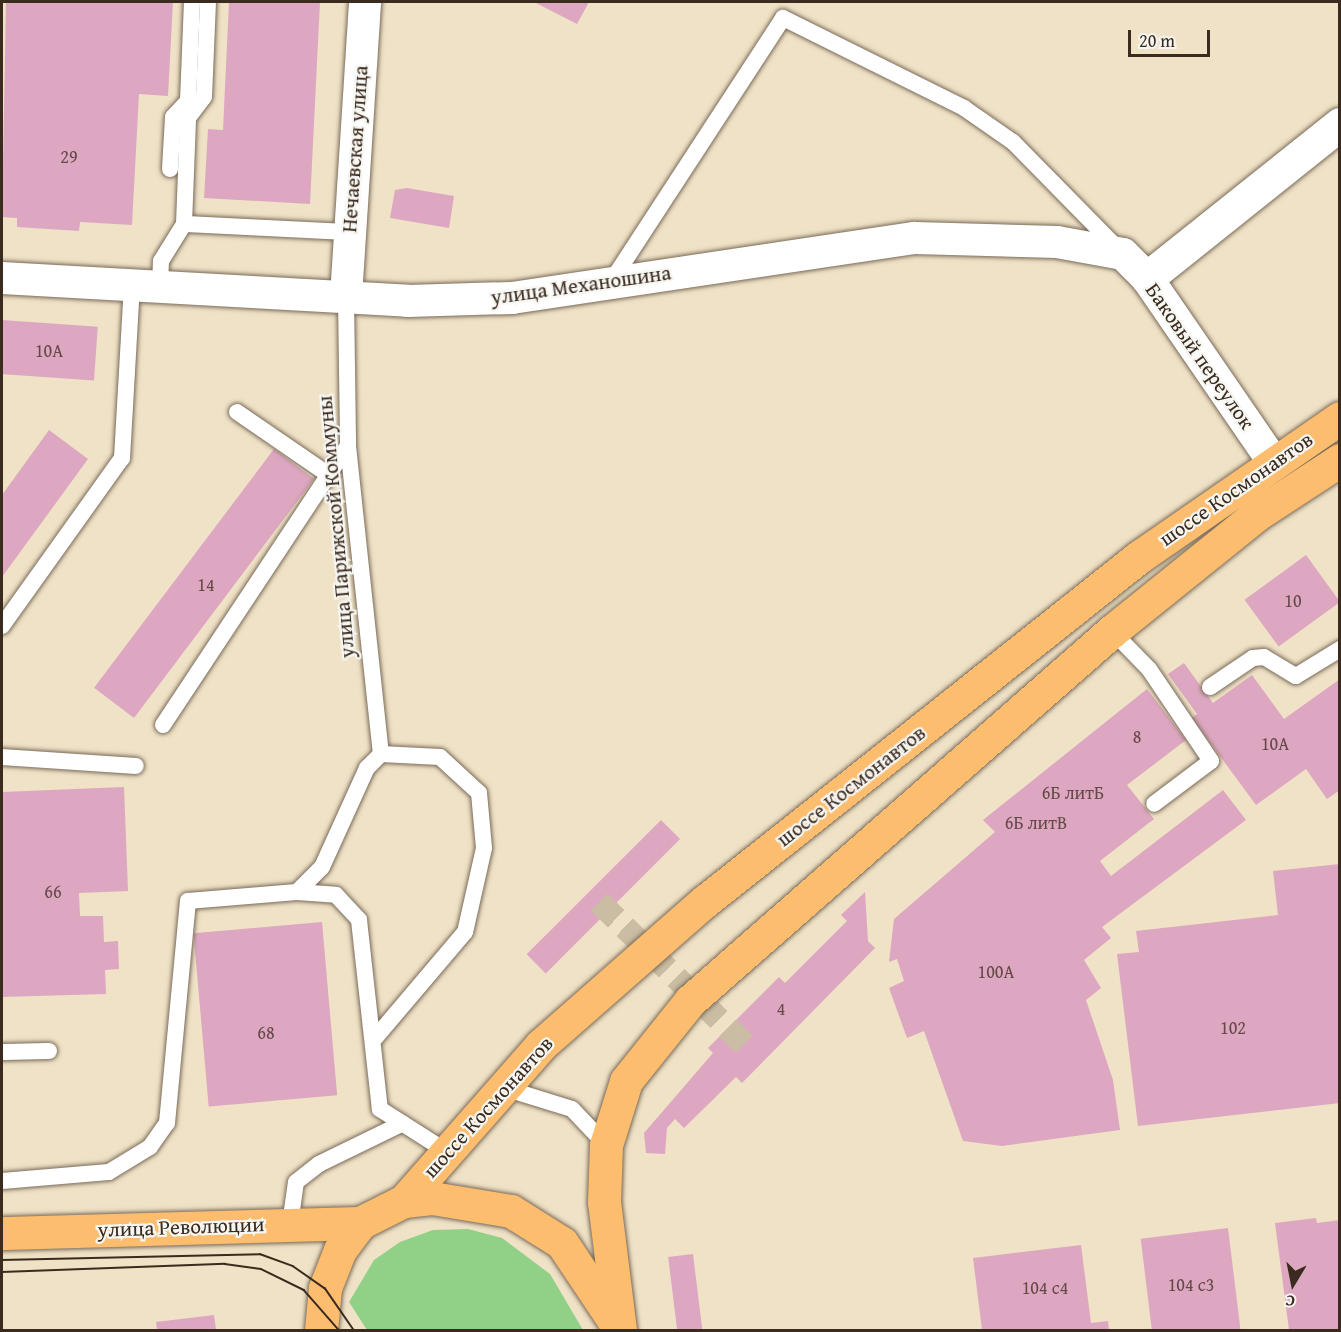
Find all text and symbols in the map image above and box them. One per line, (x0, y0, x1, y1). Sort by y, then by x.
scale bar (1131, 18, 1214, 56)
text: 20 m (1139, 27, 1175, 54)
street label: Нечаевская улица (337, 65, 373, 233)
house number: 29 (60, 146, 78, 168)
street label: улица Механошина (489, 260, 673, 310)
street label: Баковый переулок (1140, 278, 1260, 434)
house number: 10А (35, 340, 63, 362)
street label: улица Парижской Коммуны (312, 395, 360, 659)
street label: шоссе Космонавтов (1154, 427, 1318, 551)
house number: 14 (197, 574, 215, 596)
house number: 10 (1284, 590, 1302, 612)
street label: шоссе Космонавтов (772, 720, 930, 852)
house number: 8 (1133, 726, 1141, 748)
house number: 10А (1261, 733, 1289, 755)
house number: 6Б литБ (1042, 782, 1104, 804)
house number: 6Б литВ (1005, 812, 1067, 834)
house number: 66 (44, 881, 62, 903)
house number: 100А (978, 961, 1014, 983)
house number: 4 (777, 998, 785, 1020)
house number: 102 (1220, 1017, 1246, 1039)
house number: 68 (257, 1022, 275, 1044)
street label: шоссе Космонавтов (418, 1031, 558, 1183)
street label: улица Революции (97, 1211, 265, 1243)
north arrow (1263, 1254, 1323, 1314)
house number: 104 с3 (1168, 1274, 1214, 1296)
house number: 104 с4 (1022, 1277, 1068, 1299)
text: С (1283, 1289, 1296, 1314)

